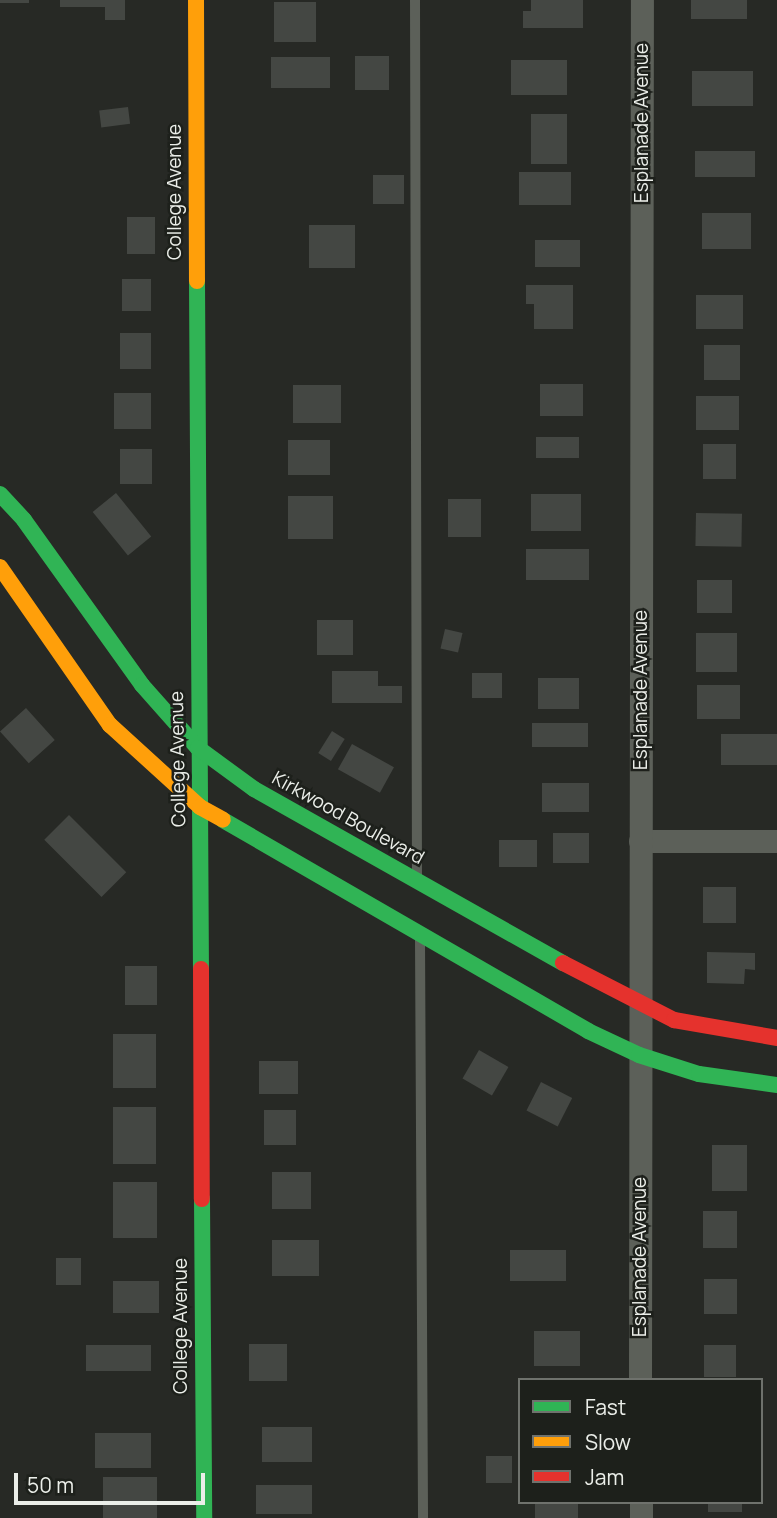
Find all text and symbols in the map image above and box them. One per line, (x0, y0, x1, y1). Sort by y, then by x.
street label: Esplanade Avenue (631, 43, 653, 203)
street label: College Avenue (164, 124, 186, 260)
street label: Esplanade Avenue (630, 610, 652, 770)
street label: College Avenue (165, 691, 191, 827)
street label: Kirkwood Boulevard (268, 767, 428, 869)
street label: Esplanade Avenue (629, 1177, 651, 1337)
street label: College Avenue (170, 1258, 192, 1394)
legend (518, 1378, 763, 1504)
text: Fast (585, 1393, 626, 1421)
text: Slow (585, 1428, 631, 1456)
scale bar (18, 1458, 208, 1502)
text: Jam (585, 1463, 624, 1491)
text: 50 m (27, 1471, 74, 1499)

